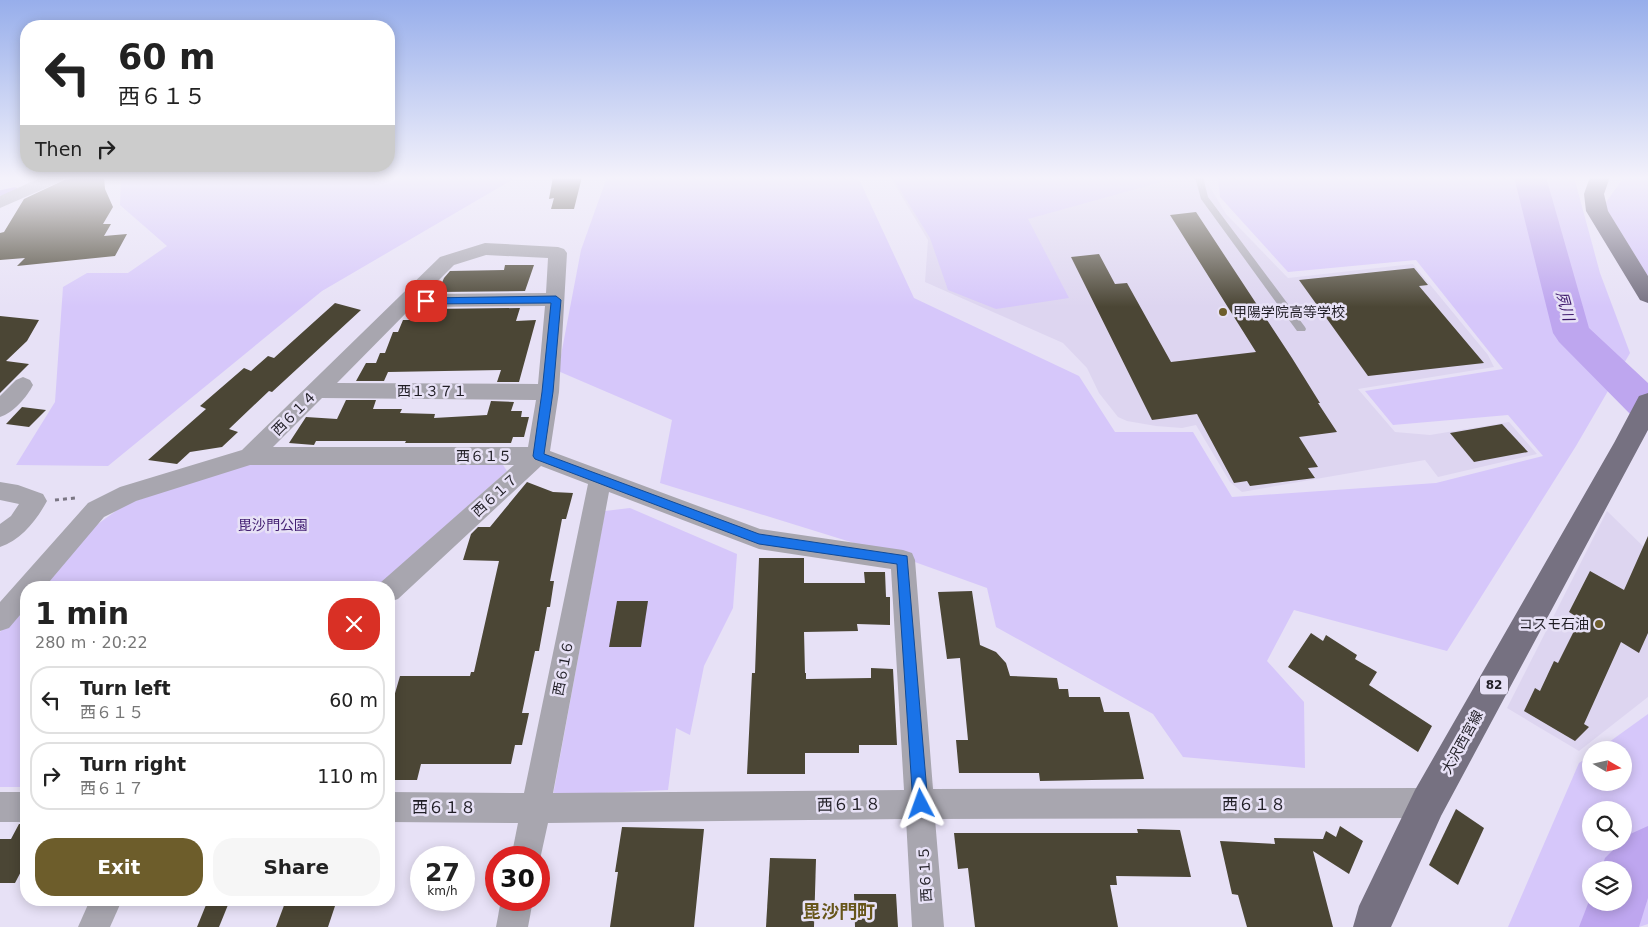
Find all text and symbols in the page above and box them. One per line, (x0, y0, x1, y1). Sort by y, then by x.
text: 60 m (118, 37, 215, 77)
icon: left (35, 40, 100, 105)
text: 西６１５ (118, 84, 206, 109)
icon: right (92, 135, 120, 163)
text: Then (35, 138, 82, 160)
pin (405, 280, 447, 322)
icon: arrive (412, 287, 440, 315)
water label: 夙川 (1552, 289, 1578, 325)
place label: 甲陽学院高等学校 (1233, 304, 1345, 320)
marker: 甲陽学院高等学校 (1217, 306, 1229, 318)
street label: 西１３７１ (397, 383, 467, 399)
street label: 西６１４ (269, 388, 319, 438)
street label: 西６１５ (456, 448, 512, 464)
street label: 西６１７ (469, 470, 521, 520)
park label: 毘沙門公園 (238, 517, 308, 533)
text: 1 min (35, 596, 129, 631)
button: close (328, 598, 380, 650)
place label: コスモ石油 (1519, 616, 1589, 632)
marker: コスモ石油 (1593, 618, 1605, 630)
text: 280 m · 20:22 (35, 633, 148, 652)
street label: 西６１６ (550, 639, 576, 697)
road number: 82 (1480, 676, 1508, 694)
text: Turn left (80, 677, 171, 699)
icon: left (37, 686, 65, 714)
text: 60 m (329, 689, 378, 711)
text: 西６１５ (80, 703, 144, 722)
street label: 大沢西宮線 (1438, 708, 1486, 776)
north arrow (1582, 741, 1632, 791)
map controls (1582, 741, 1632, 911)
text: Turn right (80, 753, 186, 775)
icon: right (37, 762, 65, 790)
text: 110 m (317, 765, 378, 787)
position arrow (894, 777, 946, 829)
text: 西６１７ (80, 779, 144, 798)
street label: 西６１８ (817, 794, 881, 815)
street label: 西６１８ (1222, 795, 1286, 814)
street label: 西６１８ (412, 798, 476, 817)
button: search (1582, 801, 1632, 851)
button: Exit (35, 838, 203, 896)
button: Share (213, 838, 380, 896)
speed limit sign: 30 (485, 846, 550, 911)
street label: 西６１５ (916, 846, 934, 902)
text: 27 (425, 858, 460, 887)
button: layers (1582, 861, 1632, 911)
text: km/h (427, 884, 458, 898)
district label: 毘沙門町 (803, 901, 875, 922)

